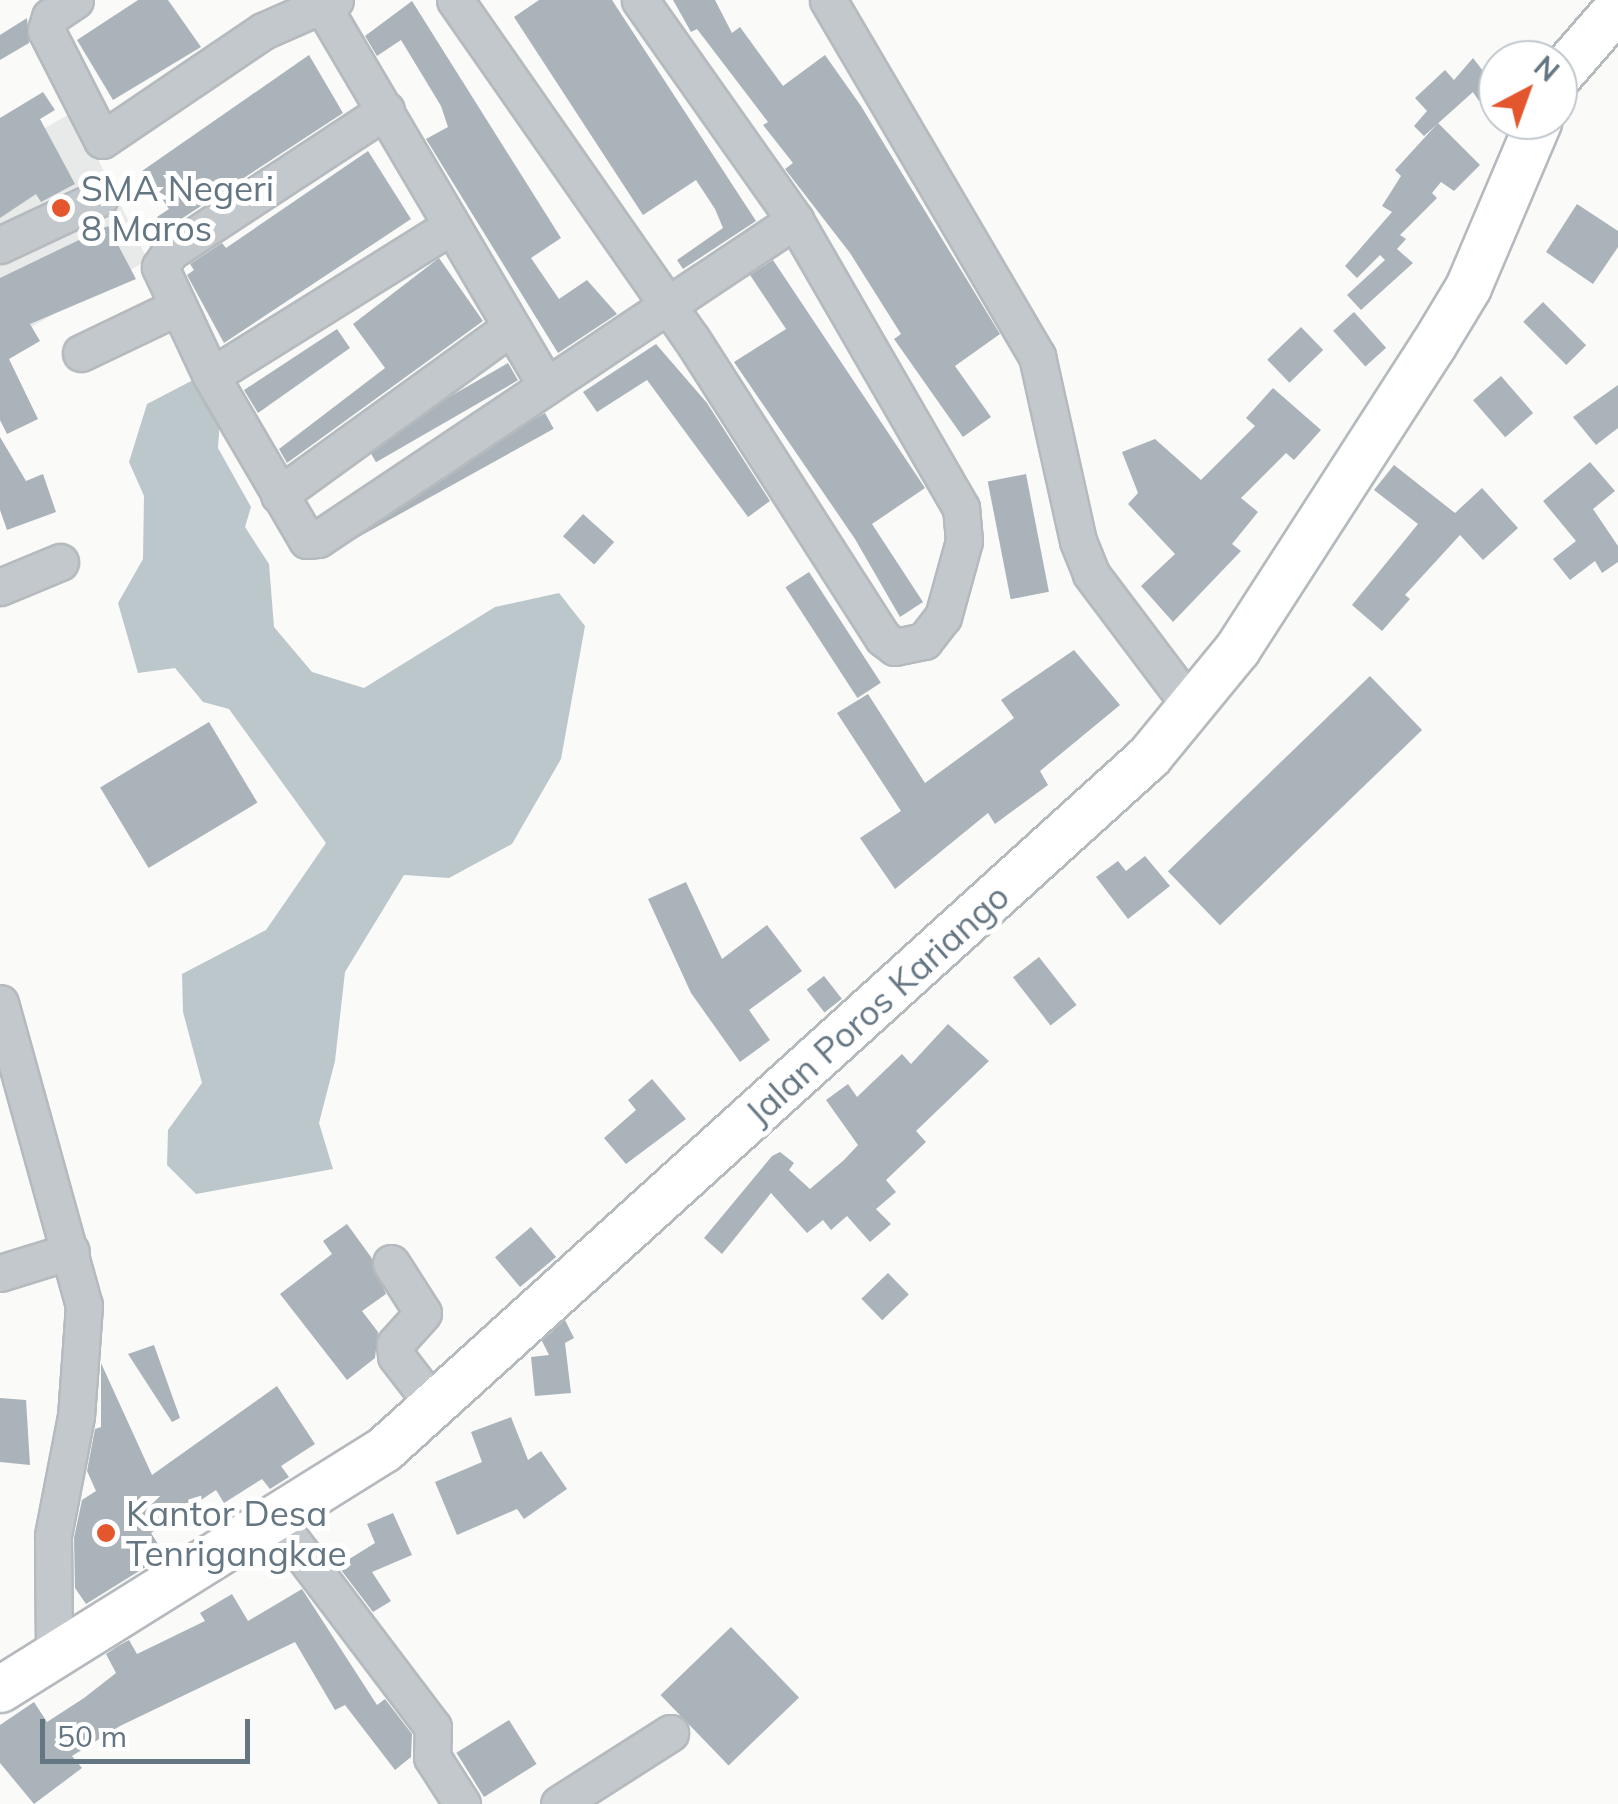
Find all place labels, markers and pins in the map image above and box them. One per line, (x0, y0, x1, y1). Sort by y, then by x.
place label: SMA Negeri 8 Maros (81, 167, 274, 249)
marker: SMA Negeri 8 Maros (50, 197, 72, 219)
place label: Kantor Desa Tenrigangkae (126, 1492, 347, 1574)
marker: Kantor Desa Tenrigangkae (95, 1522, 117, 1544)

